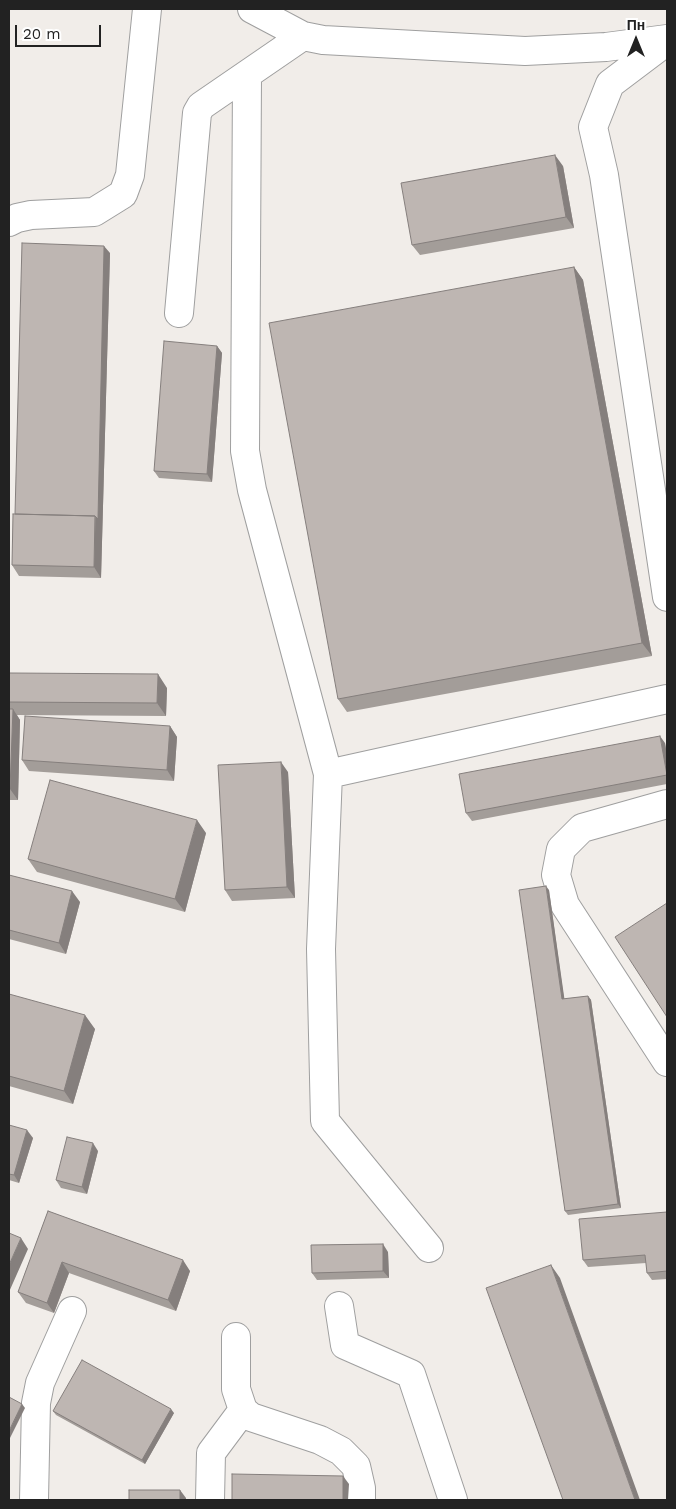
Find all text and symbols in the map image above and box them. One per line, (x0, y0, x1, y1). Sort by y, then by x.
scale bar (18, 15, 104, 47)
north arrow (611, 15, 661, 65)
text: Пн (627, 17, 645, 33)
text: 20 m (23, 25, 61, 43)

